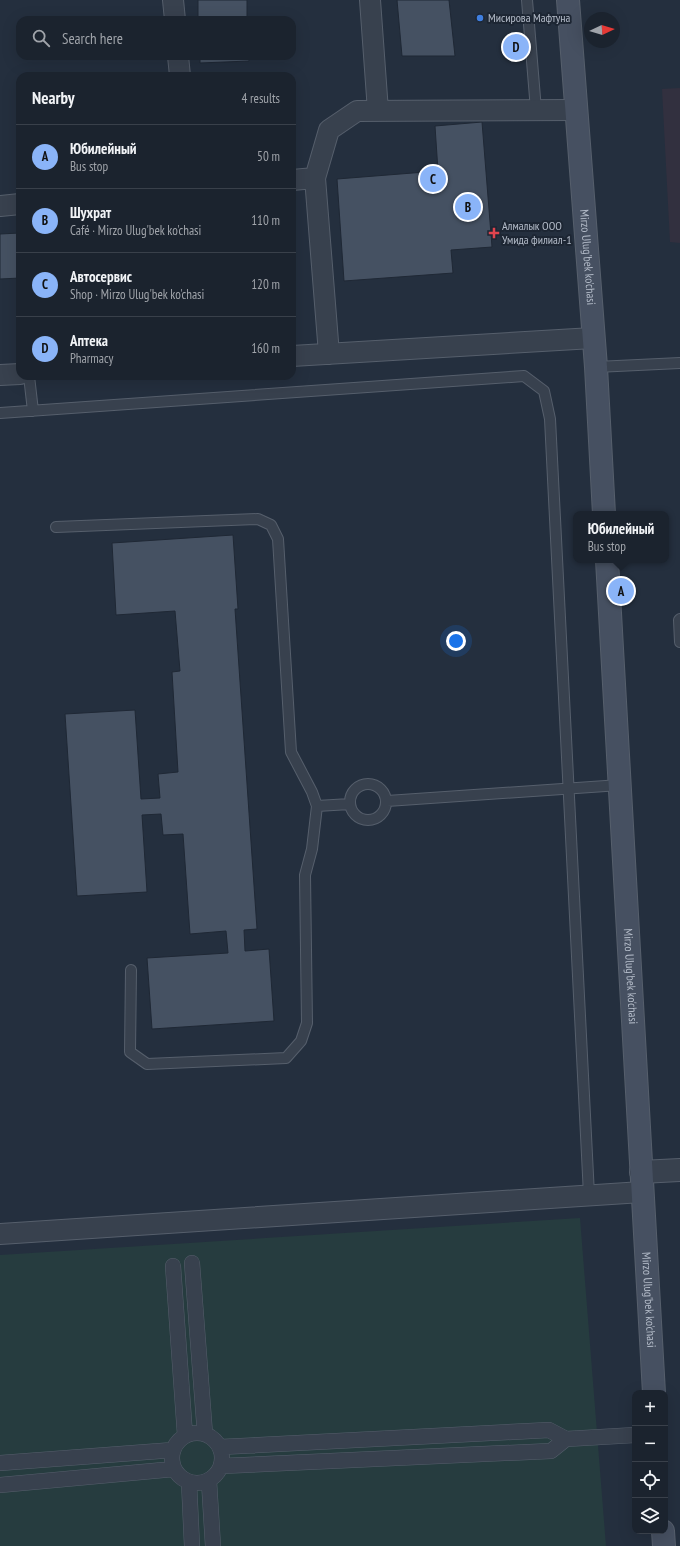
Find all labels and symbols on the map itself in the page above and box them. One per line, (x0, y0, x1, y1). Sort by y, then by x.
place label: Мисирова Мафтуна (488, 10, 570, 25)
north arrow (584, 12, 620, 48)
marker: Мисирова Мафтуна (475, 13, 485, 23)
pin: D (503, 32, 529, 62)
pin: C (420, 164, 446, 194)
pin: B (455, 192, 481, 222)
street label: Mirzo Ulug'bek ko'chasi (577, 209, 599, 305)
place label: Алмалык ООО Умида филиал-1 (502, 218, 572, 247)
marker: Алмалык ООО Умида филиал-1 (489, 228, 499, 238)
pin: A (608, 576, 634, 606)
your location (446, 631, 466, 651)
street label: Mirzo Ulug'bek ko'chasi (621, 928, 641, 1024)
street label: Mirzo Ulug'bek ko'chasi (639, 1252, 659, 1348)

